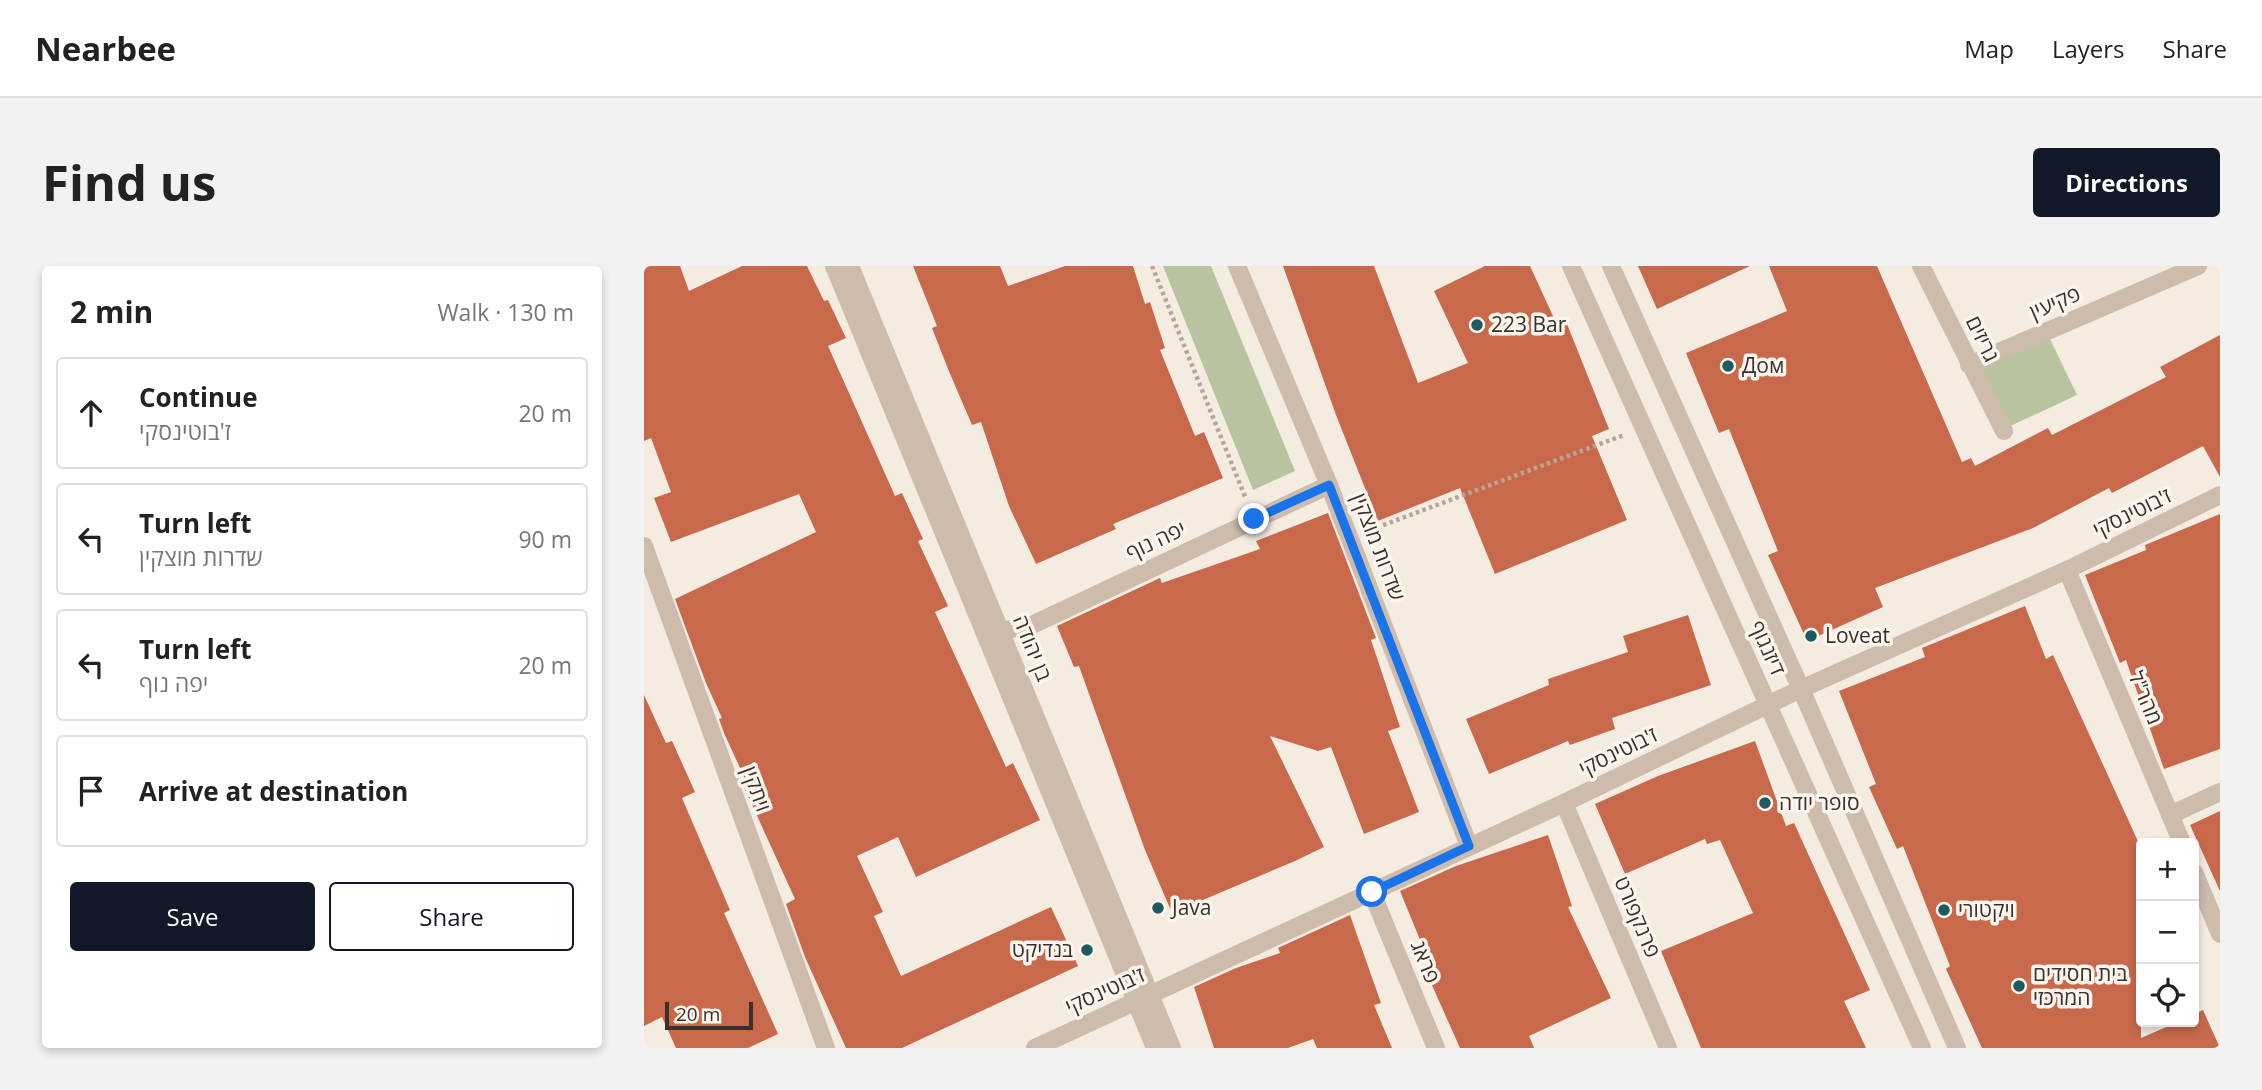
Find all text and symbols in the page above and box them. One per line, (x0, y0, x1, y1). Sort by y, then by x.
text: Nearbee (35, 26, 176, 71)
text: Map (1964, 32, 2014, 65)
text: Layers (2052, 32, 2125, 65)
text: Share (2163, 32, 2227, 65)
button: Directions (2033, 148, 2220, 217)
text: Find us (42, 149, 216, 215)
street label: פקיעין (2025, 279, 2084, 325)
text: 2 min (70, 291, 153, 332)
text: Walk · 130 m (437, 296, 574, 328)
place label: 223 Bar (1491, 310, 1567, 338)
street label: גריזים (1960, 311, 2006, 366)
marker: 223 Bar (1469, 317, 1485, 333)
place label: Дом (1742, 351, 1784, 379)
marker: Дом (1720, 358, 1736, 374)
text: Continue (139, 379, 258, 415)
icon: ahead (72, 394, 110, 432)
text: 20 m (518, 397, 572, 429)
text: ז'בוטינסקי (139, 415, 231, 447)
street label: ז'בוטינסקי (2088, 481, 2176, 543)
street label: שדרות מוצקין (1346, 489, 1412, 604)
route end (1238, 503, 1269, 534)
text: Turn left (139, 505, 251, 541)
street label: יפה נוף (1121, 514, 1190, 566)
icon: left (72, 520, 110, 558)
text: 90 m (518, 523, 572, 555)
text: שדרות מוצקין (139, 541, 263, 573)
street label: בן יהודה (1007, 610, 1059, 685)
street label: דיזנגוף (1744, 616, 1792, 680)
place label: Loveat (1825, 621, 1890, 649)
marker: Loveat (1803, 628, 1819, 644)
text: Turn left (139, 631, 251, 667)
icon: left (72, 646, 110, 684)
text: 20 m (518, 649, 572, 681)
text: יפה נוף (139, 667, 208, 699)
street label: מהר"ל (2122, 667, 2170, 729)
street label: ז'בוטינסקי (1574, 720, 1662, 782)
street label: ויתקין (736, 762, 778, 815)
icon: arrive (72, 772, 110, 810)
text: Arrive at destination (139, 773, 408, 809)
place label: סופר יודה (1779, 788, 1859, 816)
marker: סופר יודה (1757, 795, 1773, 811)
map controls (2136, 838, 2199, 1027)
button: + (2136, 838, 2199, 901)
street label: פרנקפורט (1608, 872, 1668, 962)
route start (1356, 876, 1387, 907)
button: Save (70, 882, 315, 951)
button: Share (329, 882, 574, 951)
place label: Java (1170, 893, 1211, 921)
place label: ויקטורי (1958, 895, 2015, 923)
marker: Java (1150, 900, 1166, 916)
button: − (2136, 901, 2199, 964)
marker: ויקטורי (1936, 902, 1952, 918)
place label: בנדיקט (1012, 935, 1073, 963)
street label: פראג (1405, 936, 1447, 987)
marker: בנדיקט (1079, 942, 1095, 958)
place label: בית חסידים המרכזי (2033, 959, 2127, 1011)
street label: ז'בוטינסקי (1061, 960, 1149, 1020)
button: locate (2136, 964, 2199, 1027)
marker: בית חסידים המרכזי (2011, 978, 2027, 994)
scale bar (665, 999, 752, 1031)
text: 20 m (676, 1001, 720, 1027)

